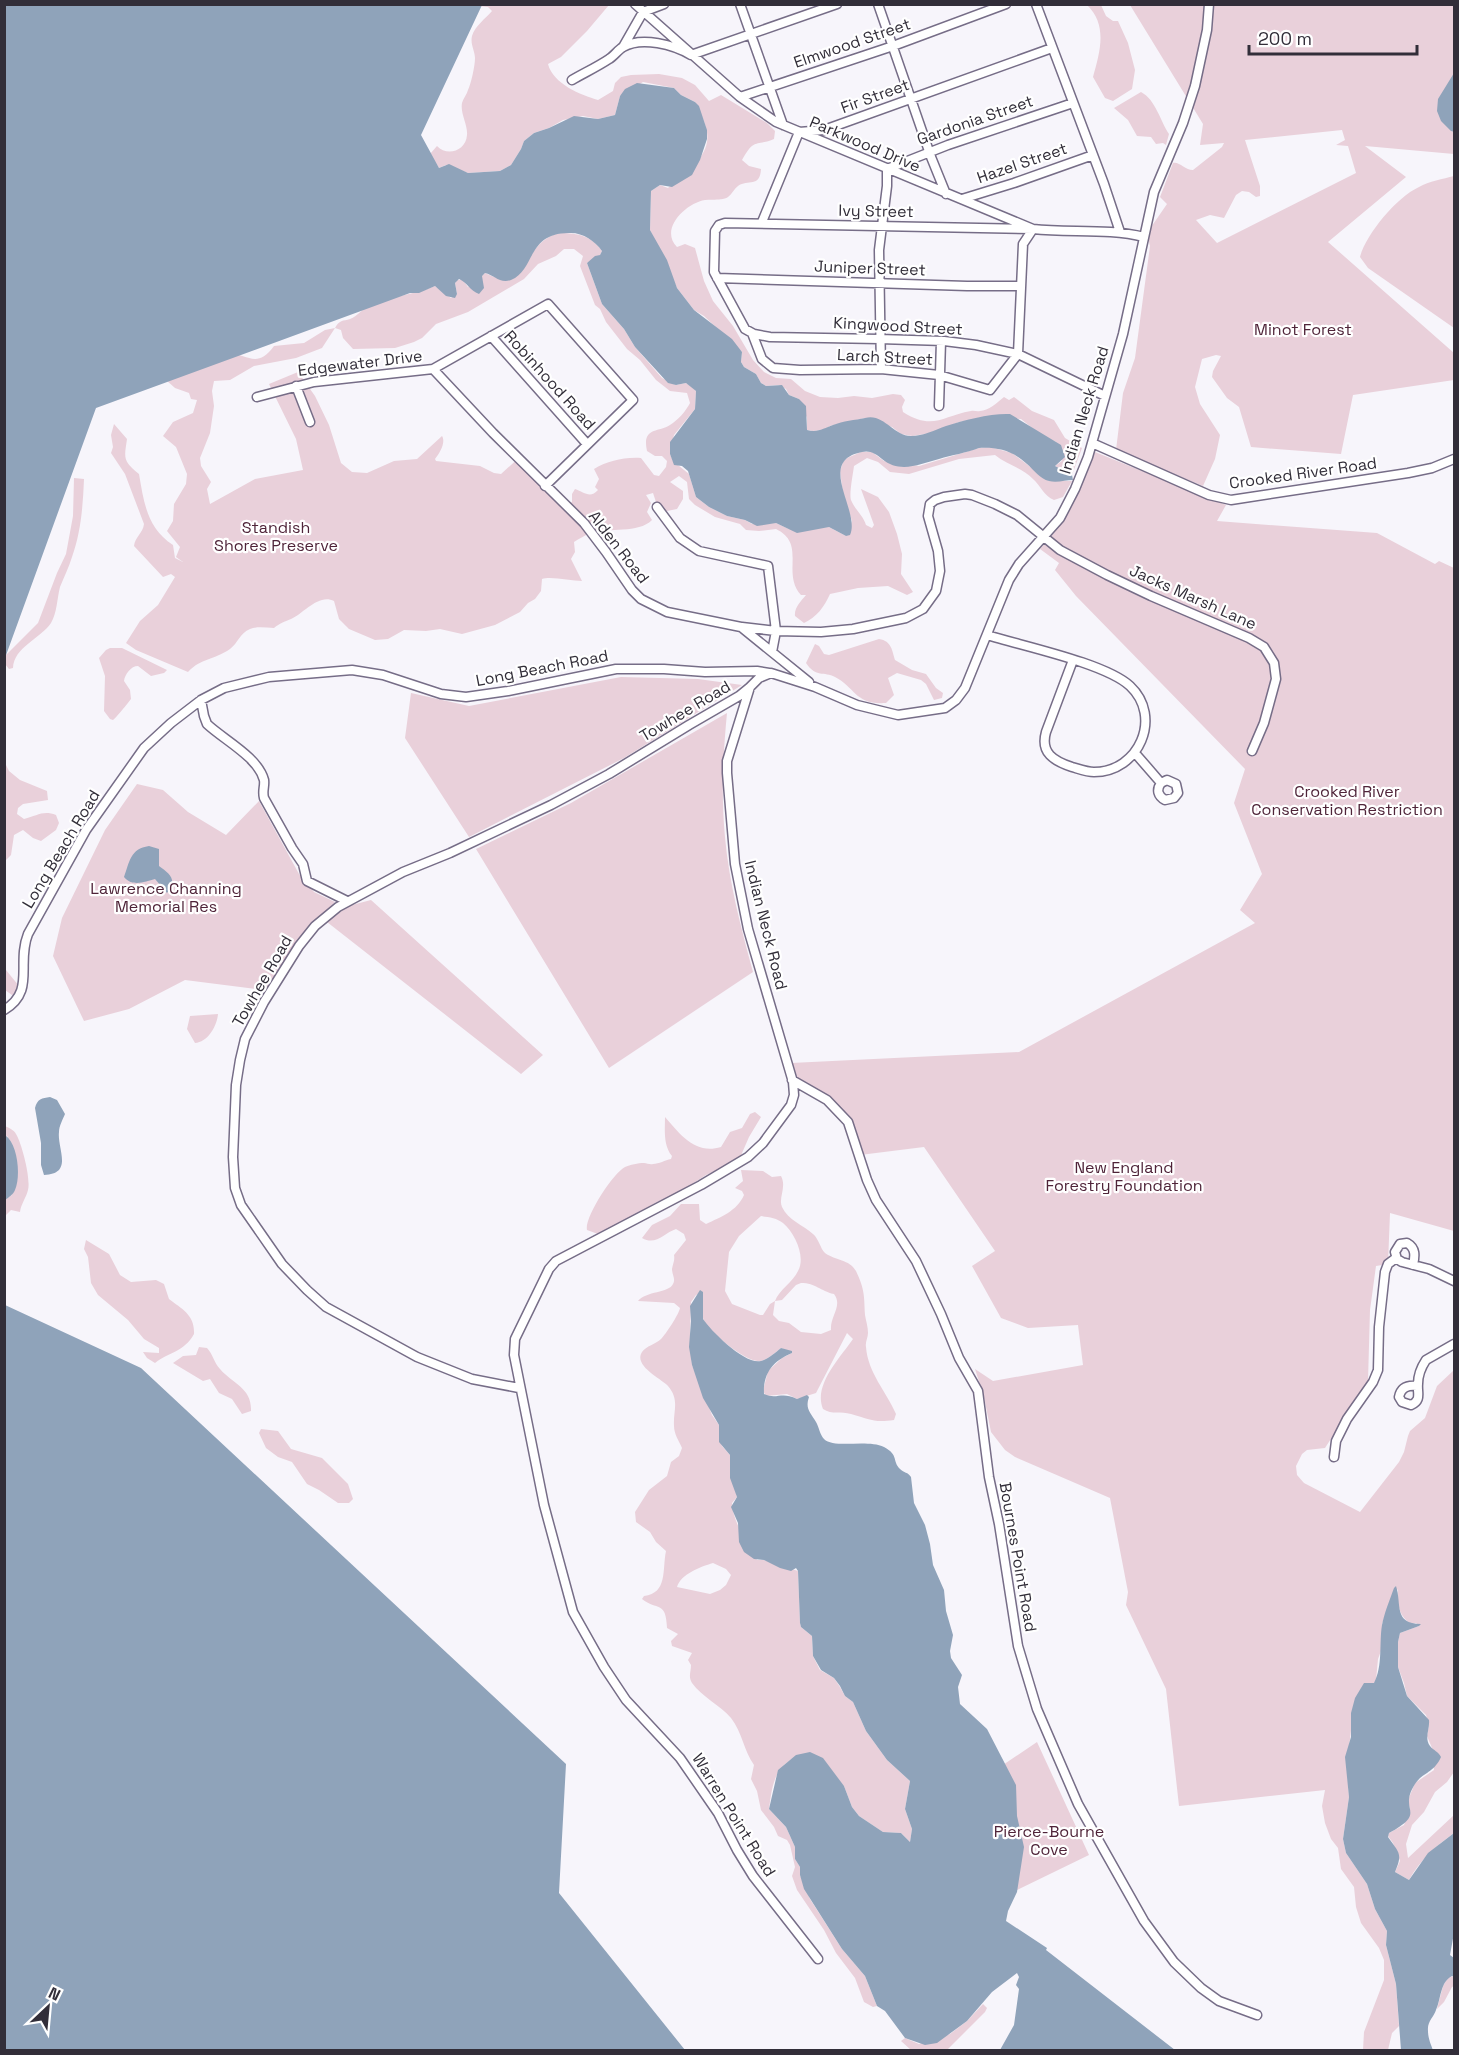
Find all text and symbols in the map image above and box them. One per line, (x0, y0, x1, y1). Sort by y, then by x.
street label: Elmwood Street (791, 13, 913, 73)
scale bar (1249, 18, 1417, 56)
text: 200 m (1258, 27, 1312, 50)
street label: Fir Street (838, 74, 912, 118)
street label: Gardonia Street (914, 90, 1036, 150)
street label: Parkwood Drive (806, 111, 924, 177)
street label: Hazel Street (974, 138, 1070, 188)
street label: Ivy Street (838, 200, 914, 222)
street label: Juniper Street (814, 256, 926, 280)
street label: Kingwood Street (833, 312, 963, 340)
park label: Minot Forest (1254, 319, 1352, 340)
street label: Robinhood Road (500, 326, 600, 434)
street label: Indian Neck Road (1055, 343, 1113, 477)
street label: Larch Street (836, 344, 934, 370)
street label: Edgewater Drive (297, 345, 423, 381)
street label: Crooked River Road (1228, 452, 1378, 494)
street label: Alden Road (584, 506, 654, 588)
park label: Standish Shores Preserve (214, 517, 338, 556)
street label: Jacks Marsh Lane (1126, 560, 1260, 634)
street label: Long Beach Road (474, 645, 610, 691)
street label: Towhee Road (636, 676, 734, 746)
park label: Crooked River Conservation Restriction (1251, 781, 1443, 820)
street label: Long Beach Road (17, 786, 105, 912)
street label: Indian Neck Road (740, 858, 792, 992)
park label: Lawrence Channing Memorial Res (90, 878, 242, 917)
street label: Towhee Road (227, 931, 297, 1031)
park label: New England Forestry Foundation (1045, 1157, 1203, 1196)
street label: Bournes Point Road (994, 1481, 1042, 1633)
street label: Warren Point Road (688, 1749, 780, 1881)
park label: Pierce-Bourne Cove (994, 1821, 1104, 1860)
north arrow (18, 1977, 78, 2037)
text: N (45, 1982, 64, 2006)

